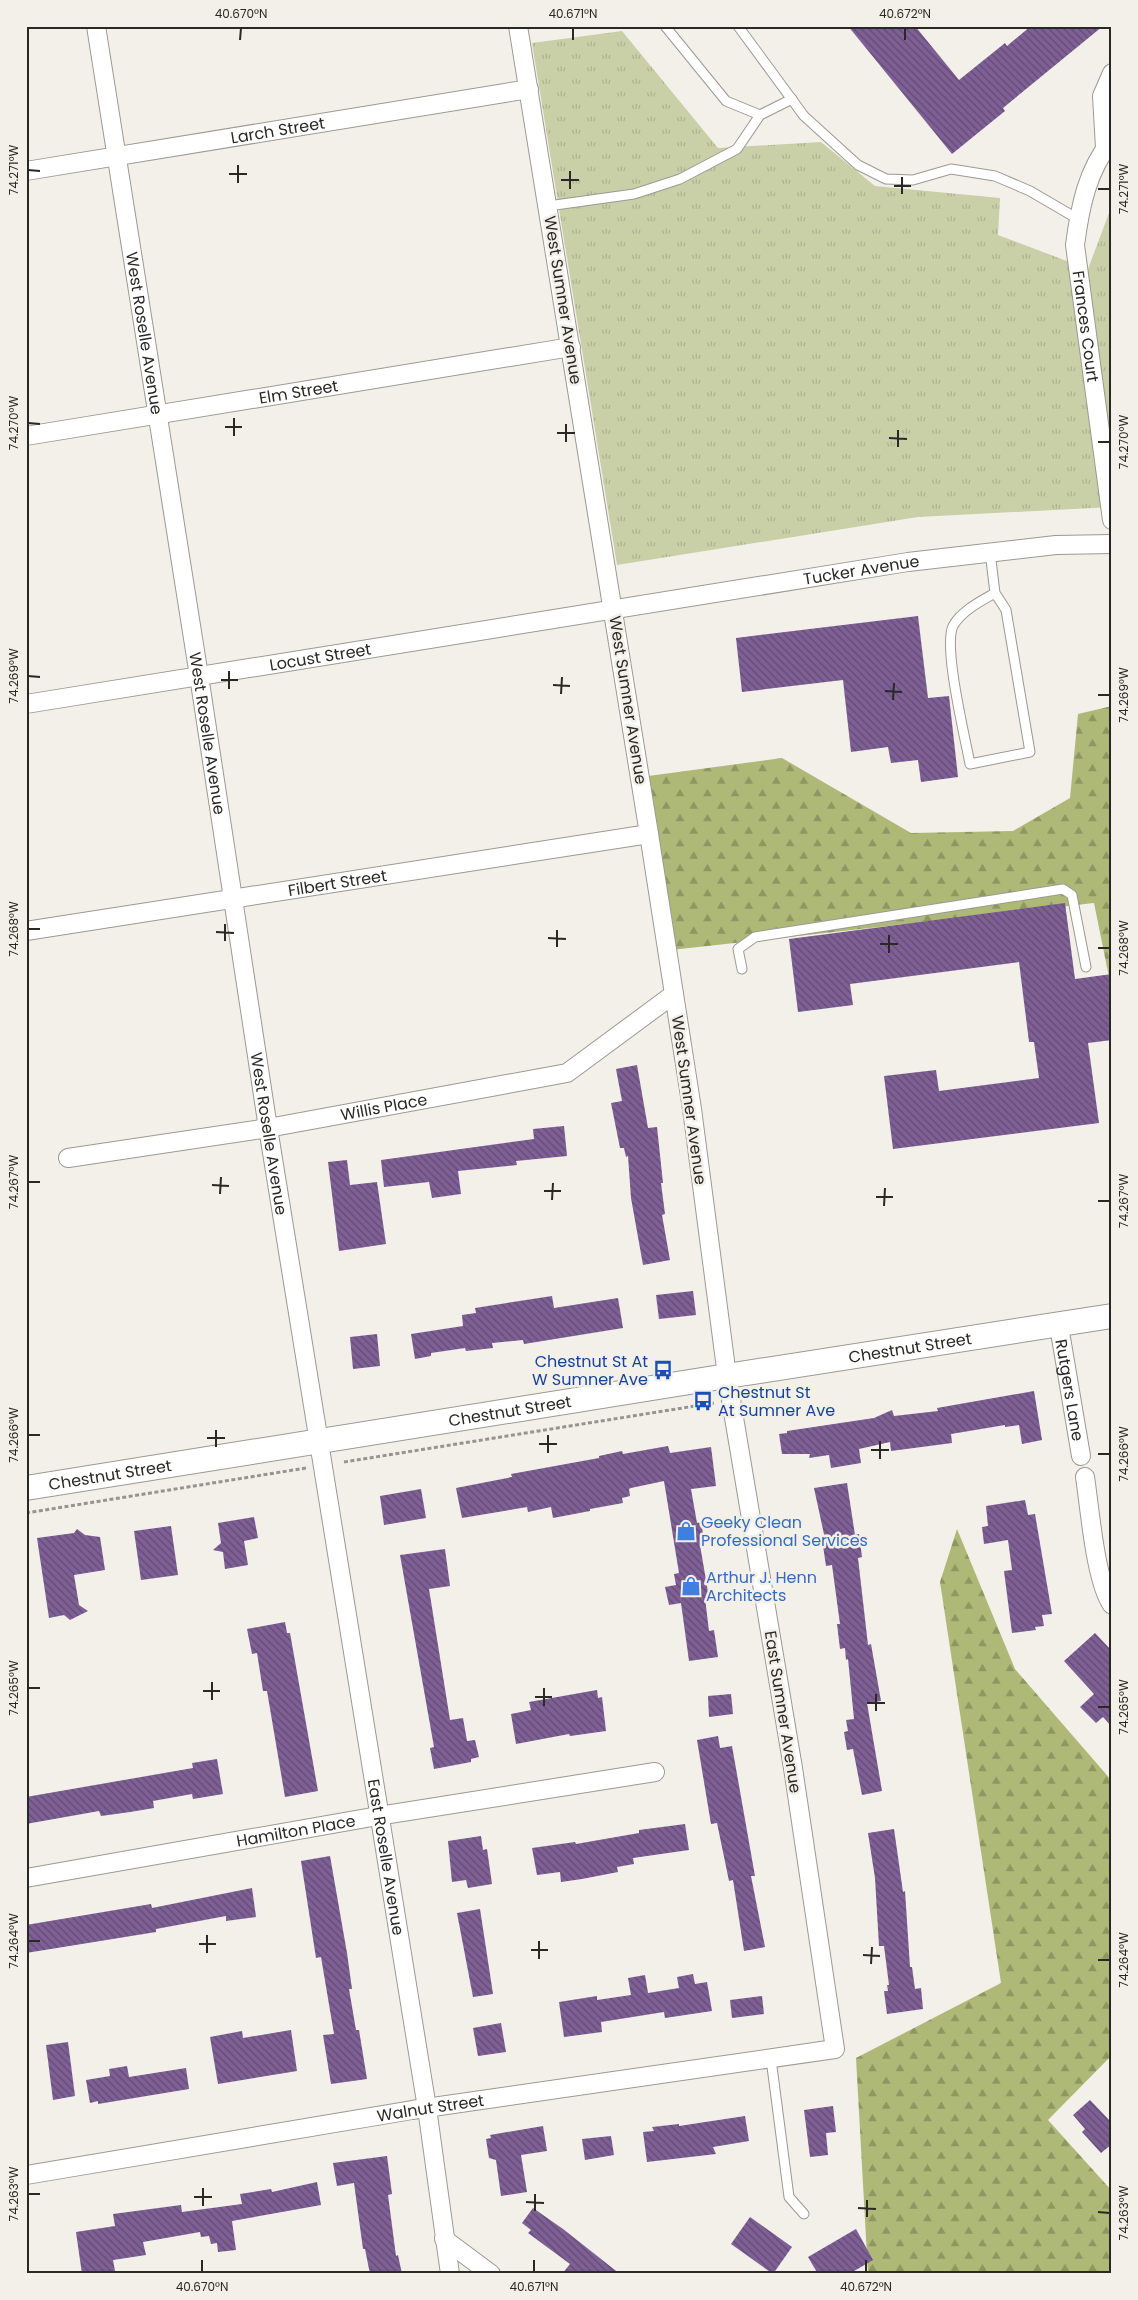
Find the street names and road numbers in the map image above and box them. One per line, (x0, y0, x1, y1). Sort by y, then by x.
street label: Larch Street (229, 111, 327, 149)
street label: West Sumner Avenue (538, 214, 588, 386)
street label: West Roselle Avenue (120, 250, 169, 416)
street label: Frances Court (1067, 269, 1105, 384)
street label: Elm Street (257, 374, 340, 409)
street label: Tucker Avenue (802, 549, 921, 590)
street label: West Sumner Avenue (603, 614, 653, 786)
street label: Locust Street (268, 637, 373, 676)
street label: West Roselle Avenue (184, 650, 232, 816)
street label: Filbert Street (286, 863, 388, 902)
street label: West Sumner Avenue (666, 1014, 712, 1186)
street label: West Roselle Avenue (245, 1051, 293, 1217)
street label: Willis Place (339, 1087, 429, 1126)
street label: Chestnut Street (847, 1327, 973, 1368)
street label: Rutgers Lane (1050, 1337, 1090, 1443)
street label: Chestnut Street (447, 1390, 573, 1432)
street label: Chestnut Street (47, 1453, 173, 1496)
street label: East Sumner Avenue (759, 1629, 807, 1795)
street label: East Roselle Avenue (362, 1777, 410, 1937)
street label: Hamilton Place (234, 1809, 357, 1852)
street label: Walnut Street (375, 2088, 486, 2127)

